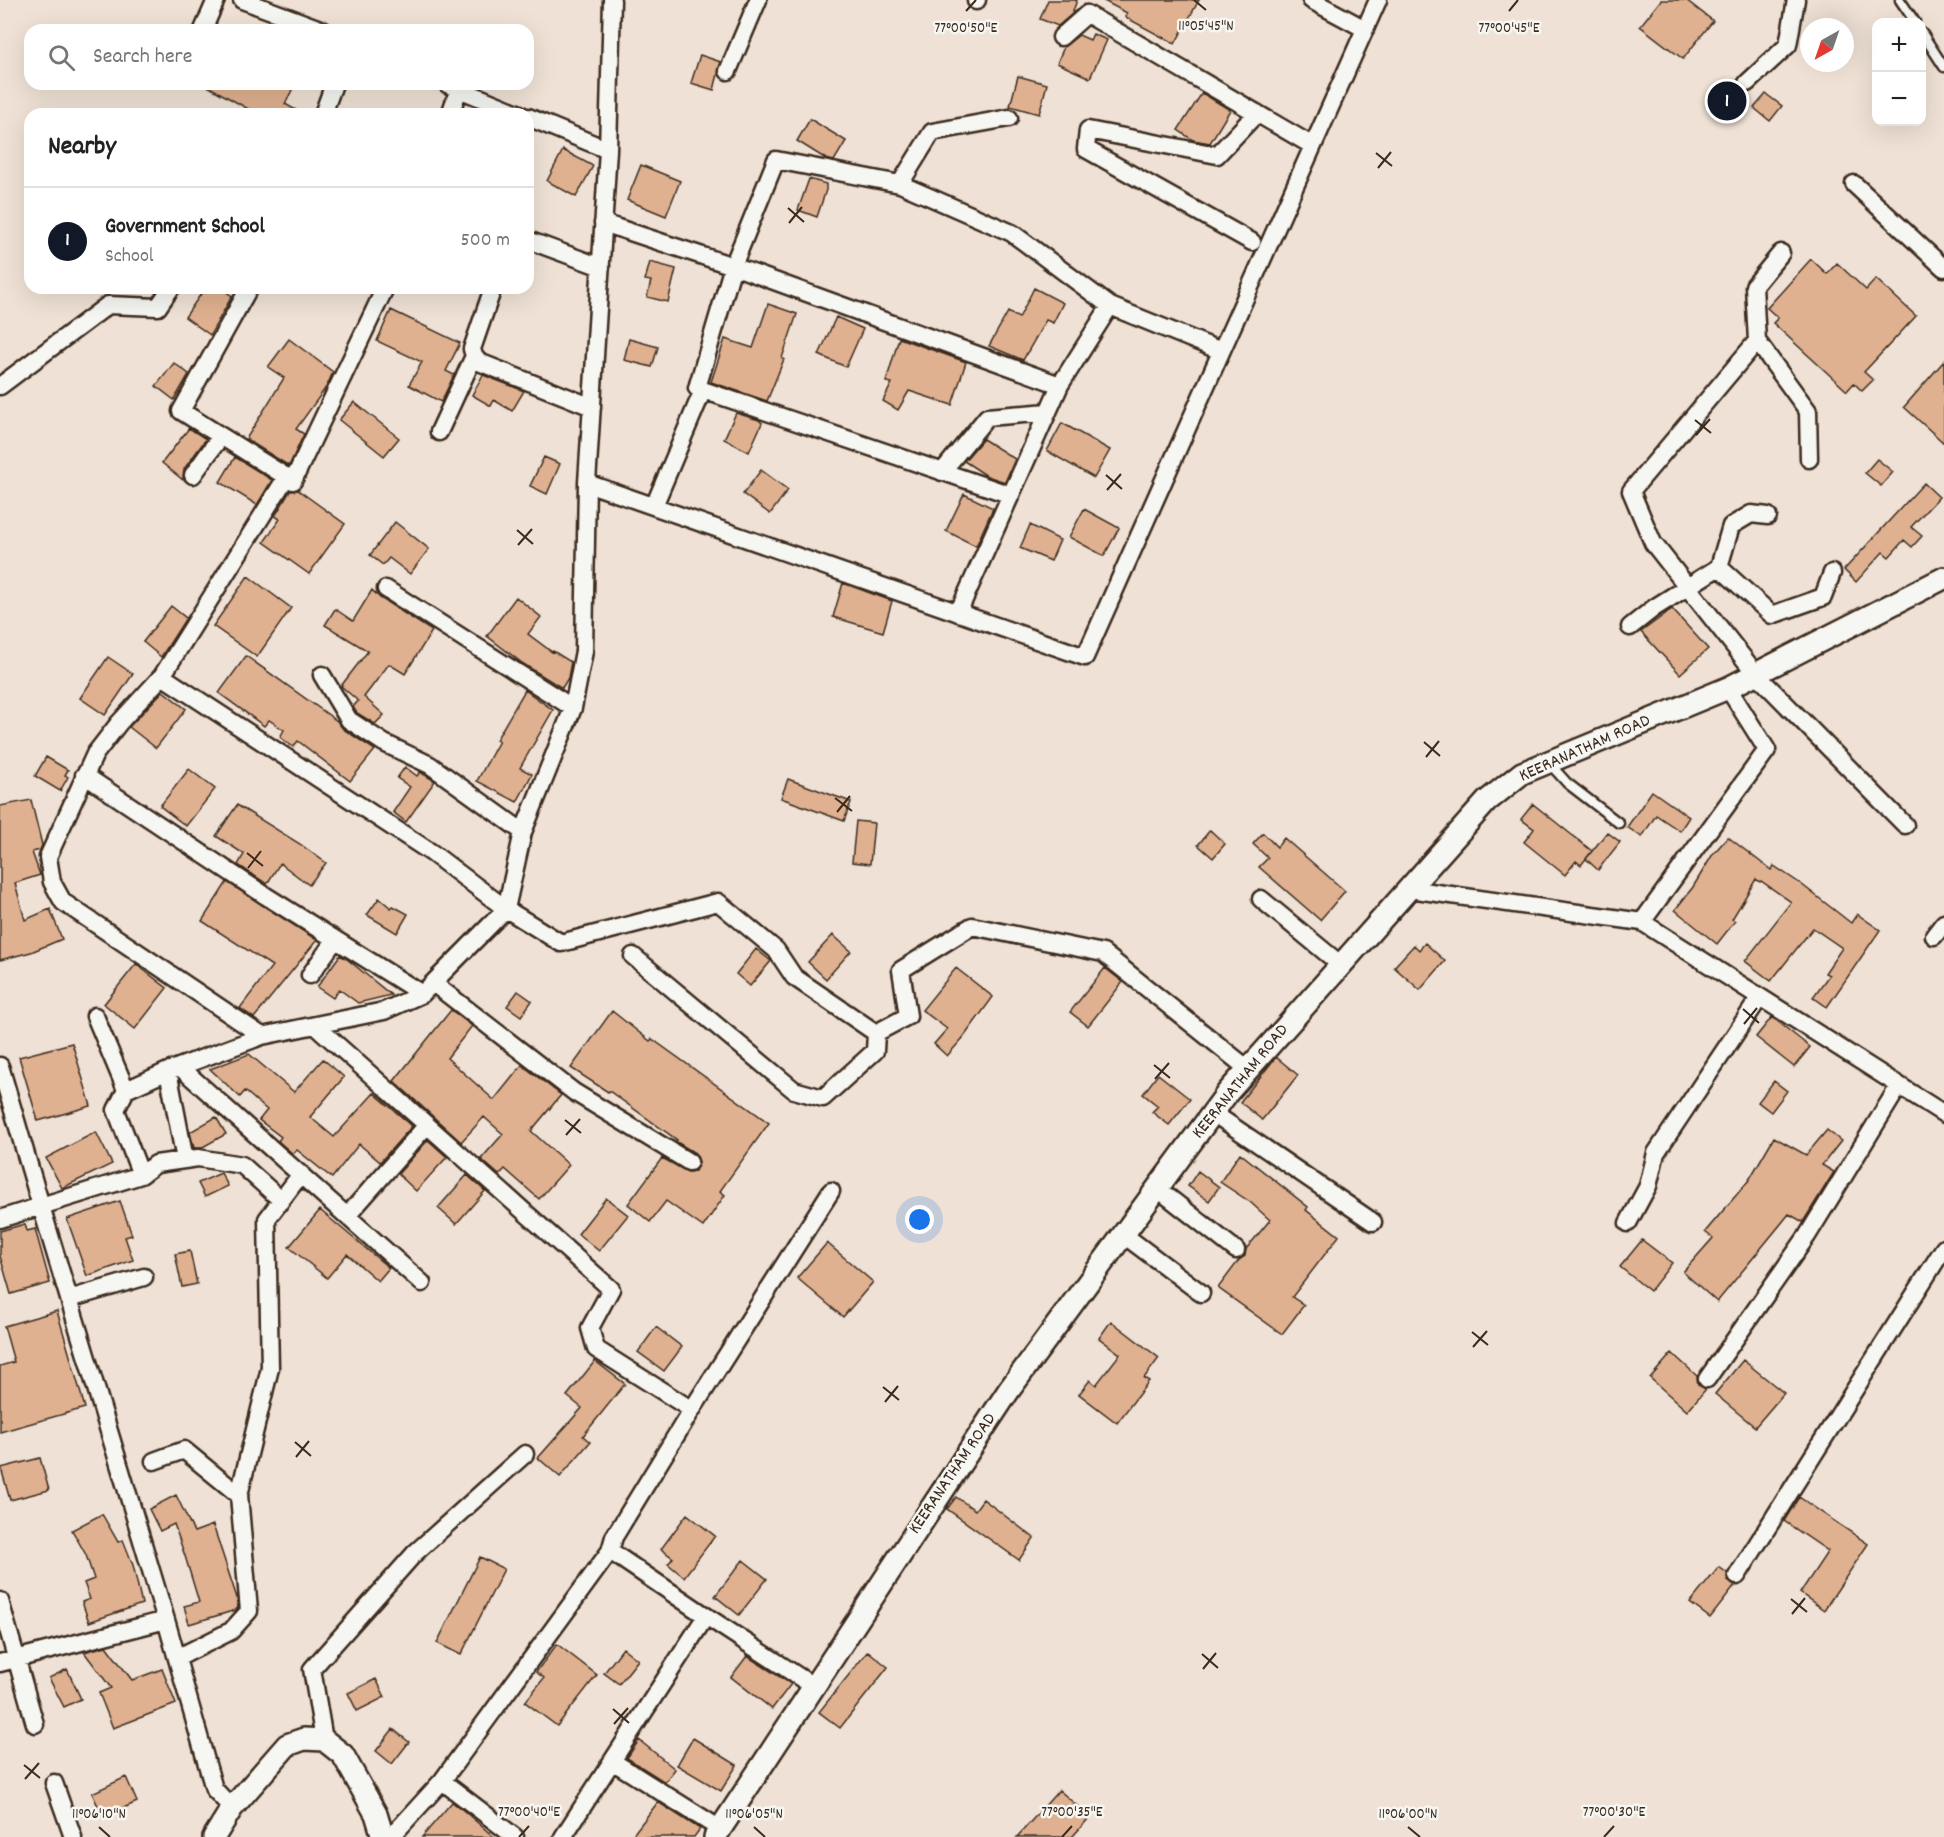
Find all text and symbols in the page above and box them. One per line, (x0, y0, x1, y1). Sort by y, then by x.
text: 11°05'45"N (1178, 16, 1234, 38)
text: 77°00'50"E (935, 18, 998, 40)
text: 77°00'45"E (1479, 18, 1540, 40)
north arrow (1800, 18, 1854, 72)
map controls (1872, 18, 1926, 126)
button: + (1872, 18, 1926, 72)
search box (24, 24, 534, 90)
icon: search (45, 41, 78, 74)
text: Search here (93, 42, 192, 73)
button: − (1872, 72, 1926, 126)
pin: 1 (1708, 78, 1746, 124)
text: Nearby (48, 129, 116, 166)
text: Government School (105, 212, 265, 243)
text: 1 (65, 227, 70, 255)
text: 500 m (461, 227, 510, 255)
text: School (105, 243, 154, 271)
street label: KEERANATHAM ROAD (1515, 709, 1655, 789)
street label: KEERANATHAM ROAD (1187, 1019, 1295, 1145)
your location (905, 1205, 934, 1234)
street label: KEERANATHAM ROAD (903, 1409, 1003, 1539)
text: 77°00'40"E (498, 1802, 560, 1824)
text: 77°00'35"E (1041, 1802, 1103, 1824)
text: 77°00'30"E (1583, 1802, 1645, 1824)
text: 11°06'10"N (72, 1804, 126, 1826)
text: 11°06'05"N (725, 1804, 783, 1826)
text: 11°06'00"N (1379, 1804, 1437, 1826)

